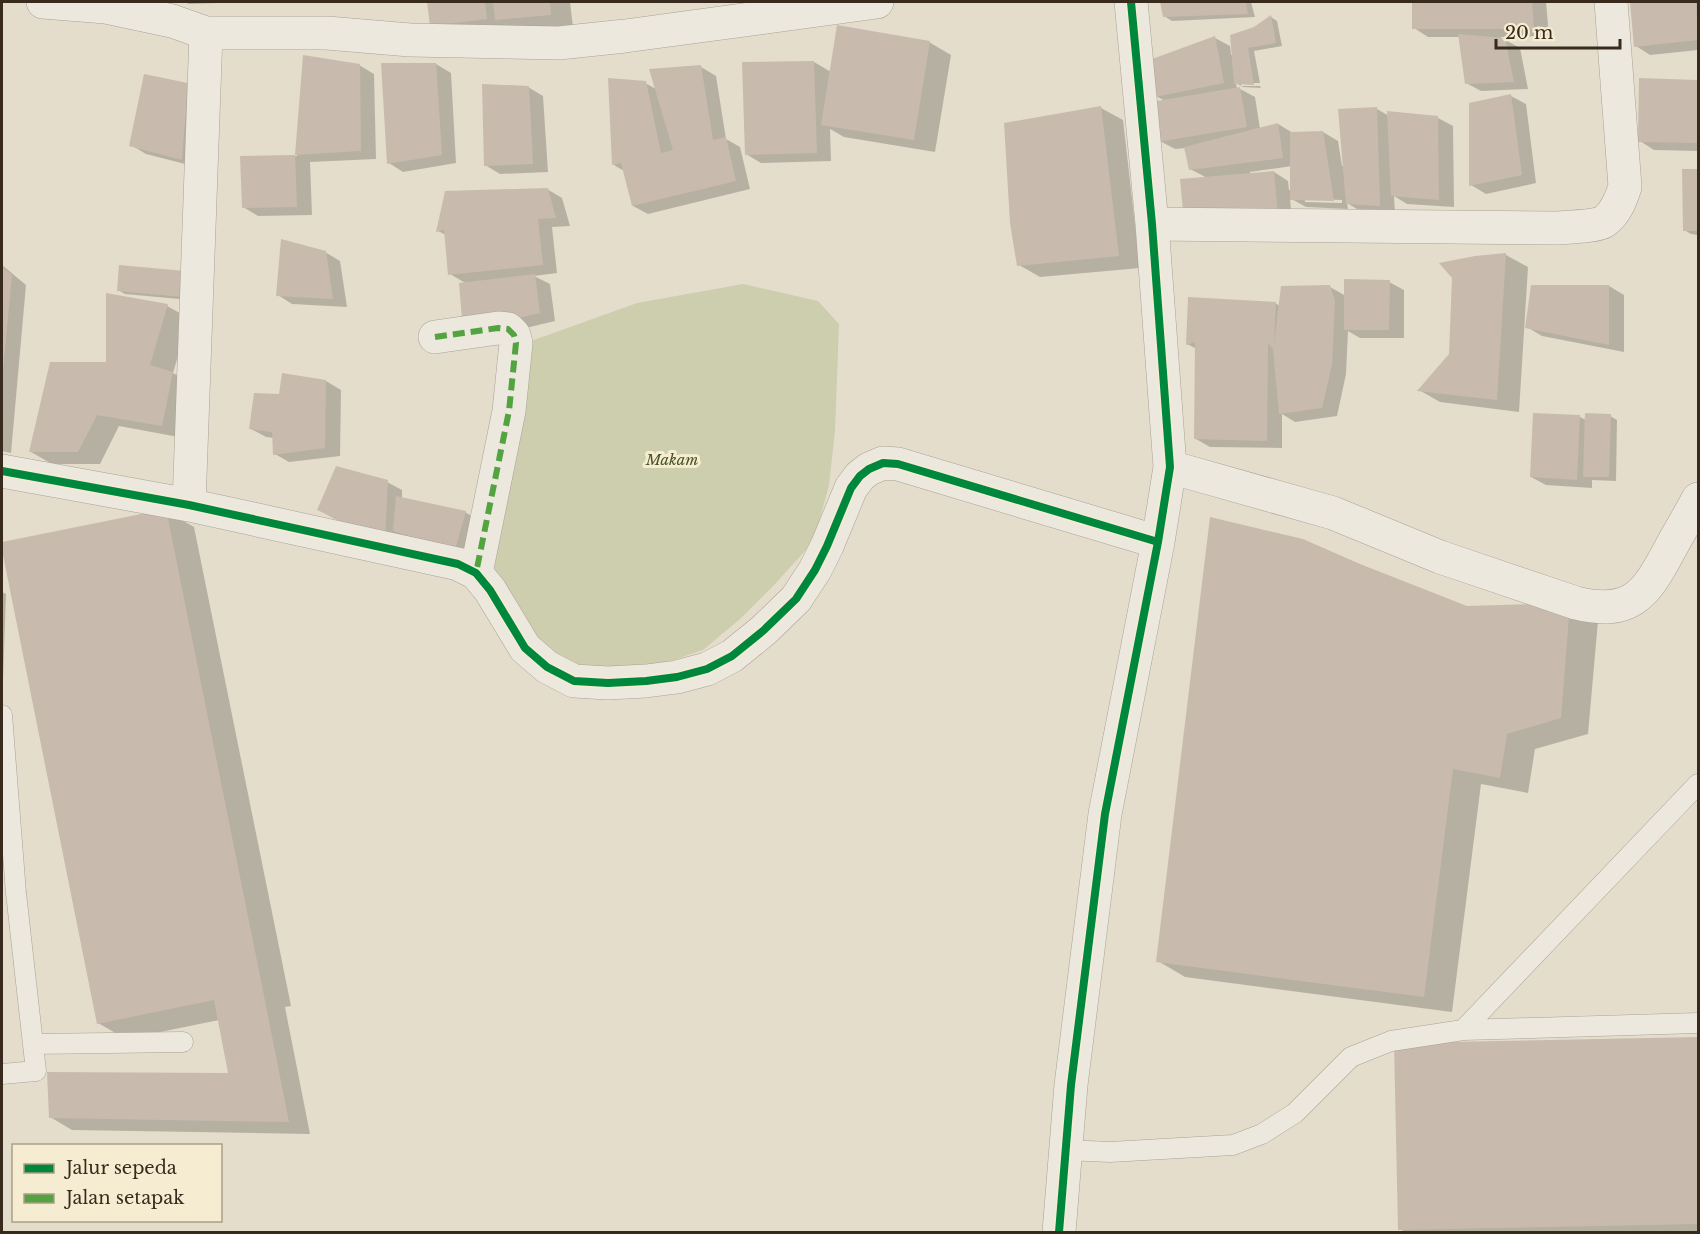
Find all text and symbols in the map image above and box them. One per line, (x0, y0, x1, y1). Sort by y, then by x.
scale bar (1496, 12, 1620, 50)
text: 20 m (1505, 22, 1553, 44)
park label: Makam (645, 450, 698, 469)
legend (12, 1144, 222, 1222)
text: Jalur sepeda (64, 1157, 177, 1179)
text: Jalan setapak (64, 1187, 184, 1209)

